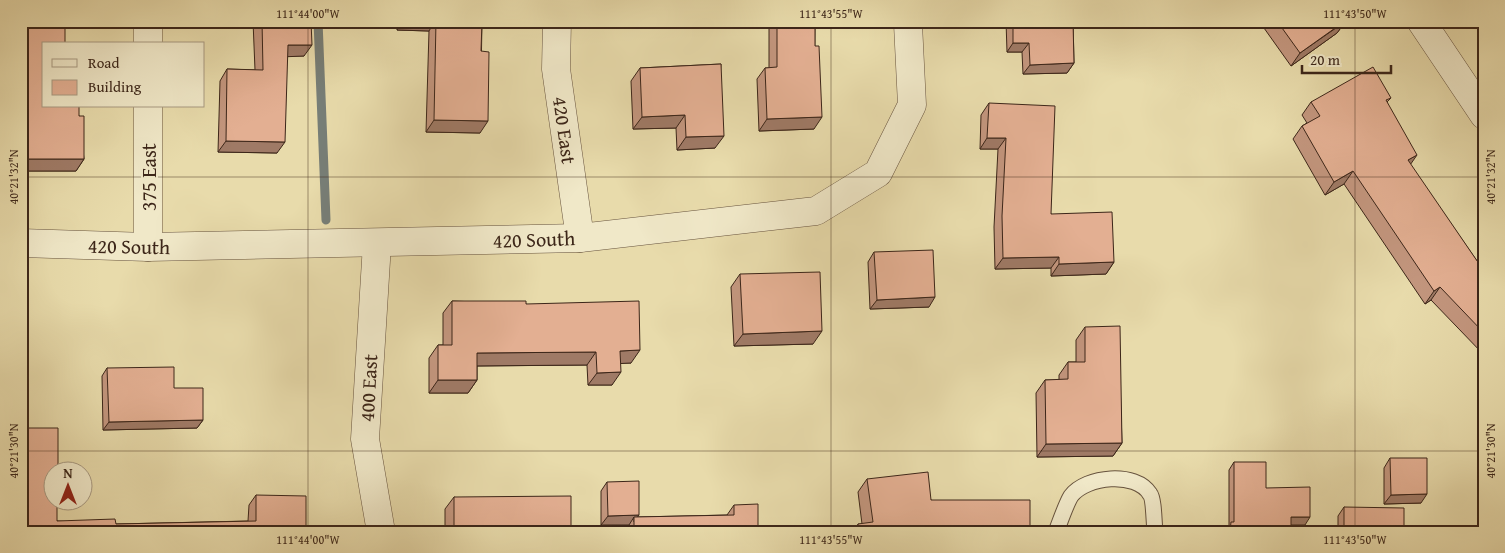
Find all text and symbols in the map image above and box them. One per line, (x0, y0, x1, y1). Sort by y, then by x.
text: 111°44'00"W (276, 5, 340, 22)
text: 111°43'55"W (799, 5, 863, 22)
text: 111°43'50"W (1323, 5, 1387, 22)
legend (42, 42, 205, 108)
scale bar (1302, 42, 1391, 74)
text: 20 m (1310, 49, 1341, 70)
text: Road (88, 52, 119, 73)
text: Building (88, 76, 142, 97)
street label: 420 East (546, 94, 584, 166)
street label: 375 East (134, 143, 163, 211)
text: 40°21'32"N (5, 149, 22, 205)
text: 40°21'32"N (1482, 149, 1499, 205)
street label: 420 South (492, 223, 576, 255)
street label: 420 South (88, 231, 170, 261)
street label: 400 East (352, 353, 384, 423)
text: 40°21'30"N (5, 423, 22, 479)
text: 40°21'30"N (1482, 423, 1499, 479)
north arrow (42, 460, 92, 510)
text: N (63, 463, 73, 483)
text: 111°44'00"W (276, 531, 340, 548)
text: 111°43'55"W (799, 531, 863, 548)
text: 111°43'50"W (1323, 531, 1387, 548)

